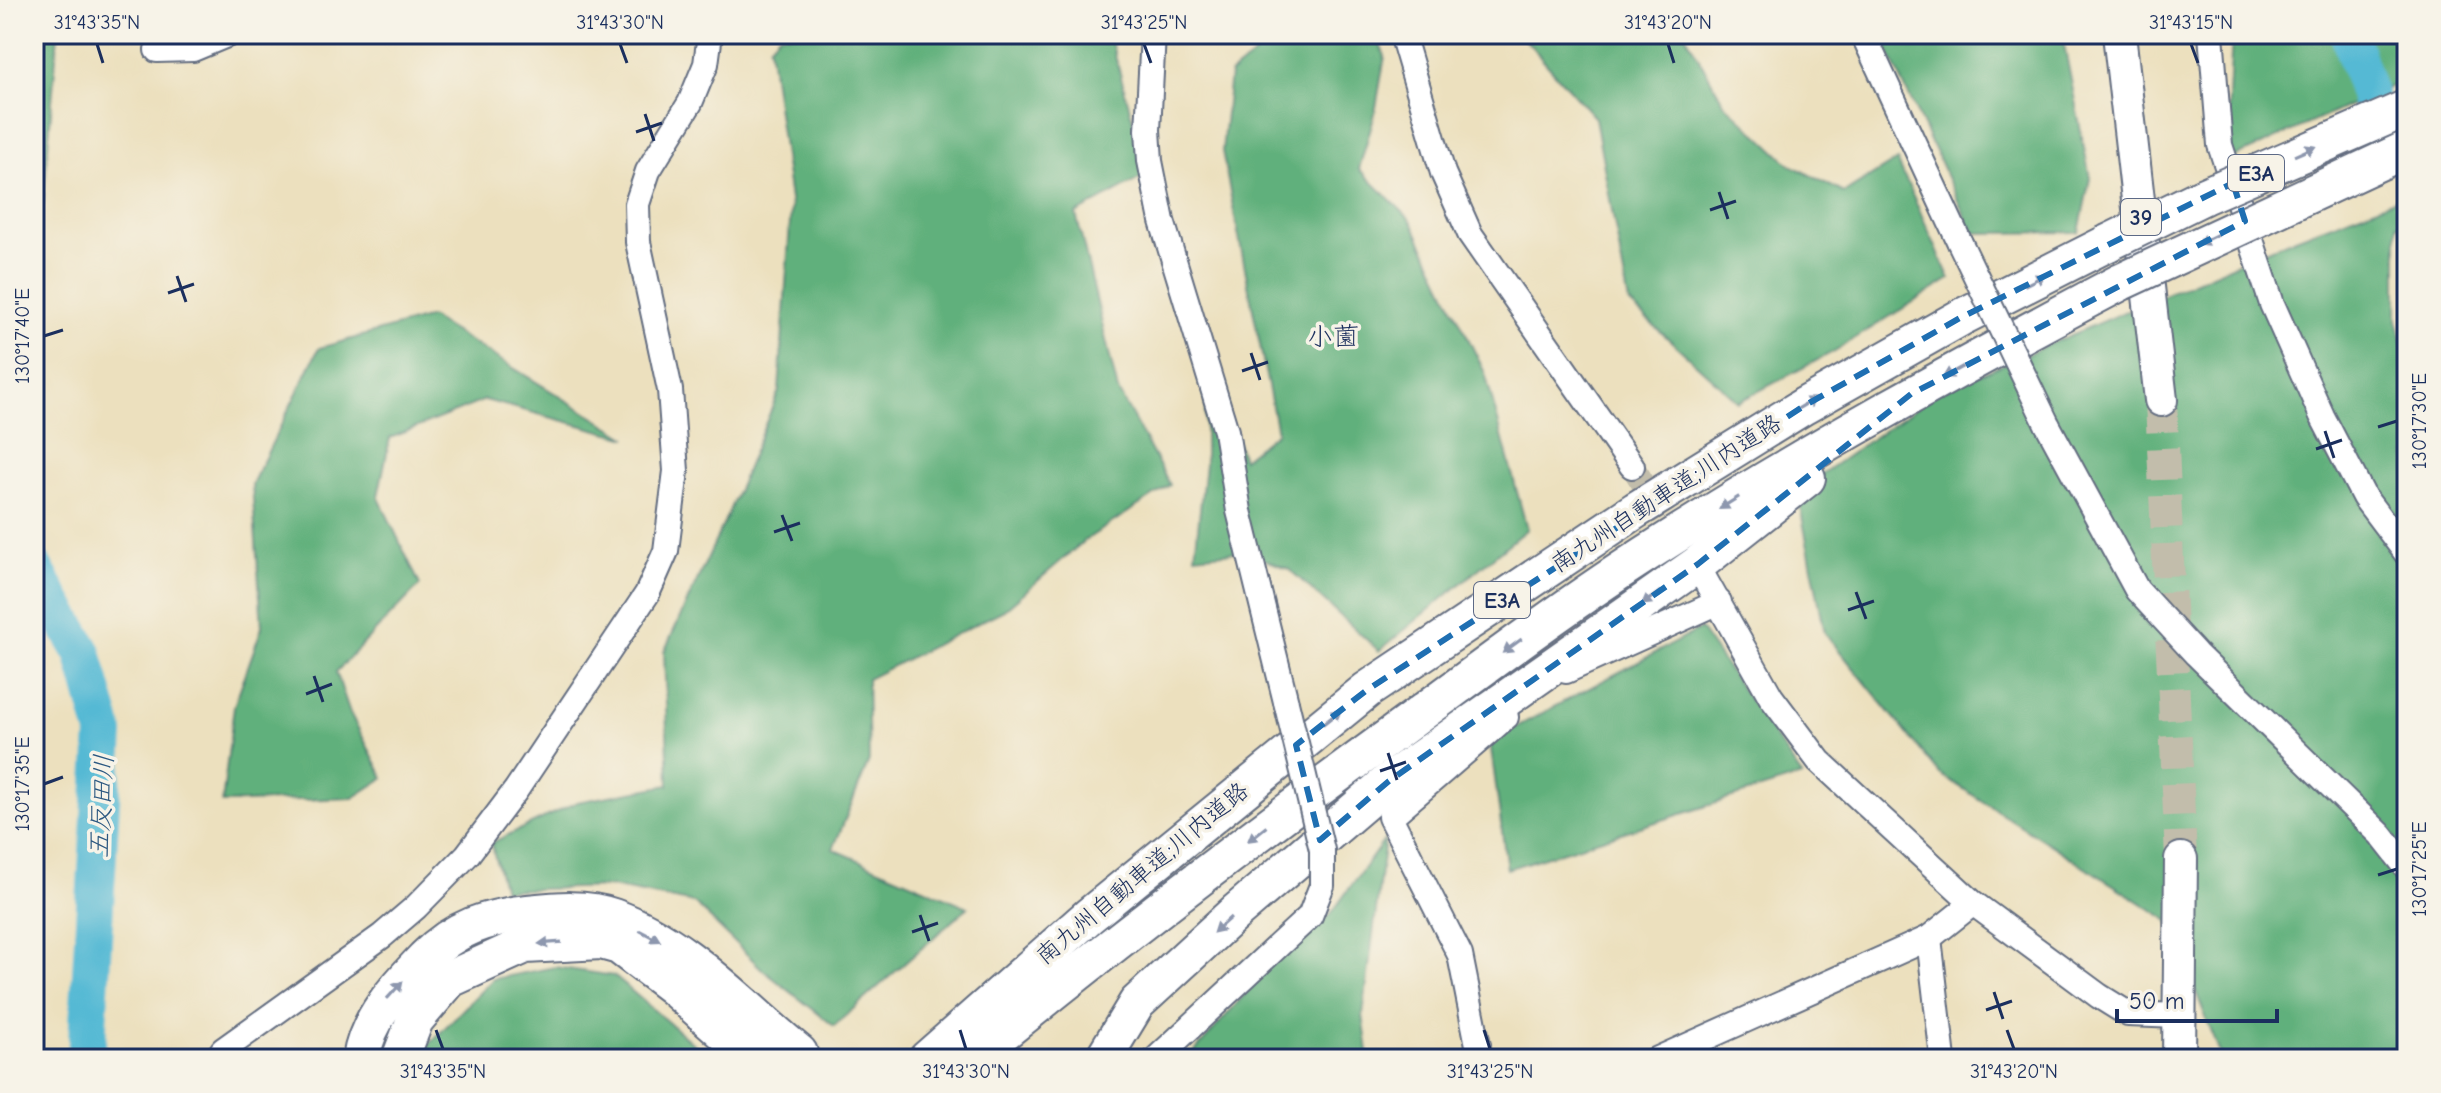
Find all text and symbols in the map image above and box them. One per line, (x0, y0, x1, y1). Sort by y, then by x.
text: 31°43'35"N (54, 11, 140, 34)
text: 31°43'30"N (576, 11, 664, 34)
text: 31°43'25"N (1101, 11, 1187, 34)
text: 31°43'20"N (1624, 11, 1712, 34)
text: 31°43'15"N (2149, 11, 2233, 34)
one-way arrow (2293, 144, 2317, 158)
road number: E3A (2228, 155, 2284, 191)
road number: 39 (2121, 199, 2161, 235)
one-way arrow (2197, 232, 2220, 246)
one-way arrow (2023, 274, 2046, 287)
text: 130°17'40"E (11, 288, 34, 384)
district label: 小薗 (1307, 322, 1359, 352)
one-way arrow (1942, 364, 1964, 378)
text: 130°17'30"E (2408, 373, 2431, 469)
one-way arrow (1795, 398, 1817, 412)
street label: 南九州自動車道;川内道路 (1546, 408, 1786, 578)
one-way arrow (1718, 495, 1739, 510)
road number: E3A (1474, 582, 1530, 618)
one-way arrow (1641, 589, 1662, 605)
one-way arrow (1502, 638, 1522, 654)
one-way arrow (1322, 709, 1342, 726)
text: 130°17'35"E (11, 737, 34, 831)
water label: 五反田川 (84, 753, 120, 859)
street label: 南九州自動車道;川内道路 (1030, 776, 1254, 970)
text: 130°17'25"E (2408, 821, 2431, 917)
one-way arrow (1247, 825, 1268, 841)
one-way arrow (1213, 915, 1232, 933)
one-way arrow (639, 930, 662, 943)
one-way arrow (537, 937, 562, 950)
scale bar (2117, 973, 2277, 1023)
one-way arrow (386, 980, 404, 1000)
text: 50 m (2129, 987, 2185, 1015)
text: 31°43'35"N (400, 1060, 486, 1083)
text: 31°43'30"N (922, 1060, 1010, 1083)
text: 31°43'25"N (1447, 1060, 1533, 1083)
text: 31°43'20"N (1970, 1060, 2058, 1083)

